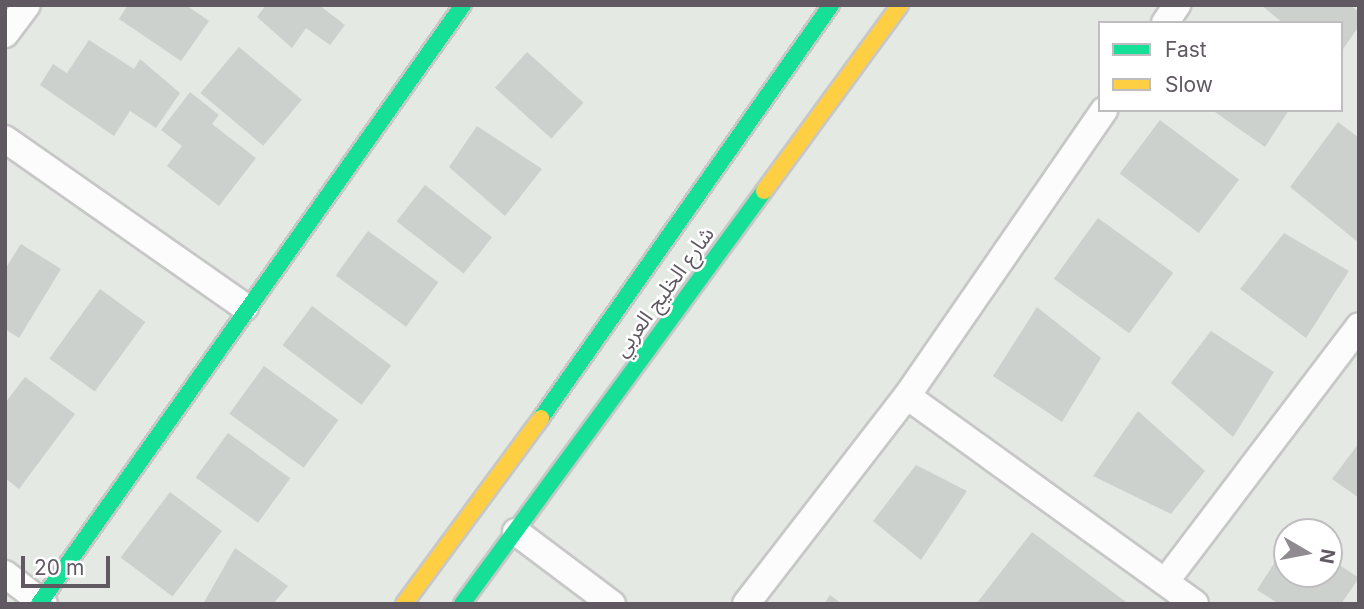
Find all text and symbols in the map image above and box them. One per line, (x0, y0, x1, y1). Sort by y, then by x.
legend (1098, 21, 1343, 112)
text: Fast (1165, 37, 1207, 62)
text: Slow (1165, 72, 1213, 97)
street label: شارع الخليج العربي (608, 222, 720, 362)
north arrow (1273, 518, 1343, 588)
scale bar (24, 542, 114, 586)
text: N (1315, 547, 1340, 566)
text: 20 m (34, 555, 84, 580)

